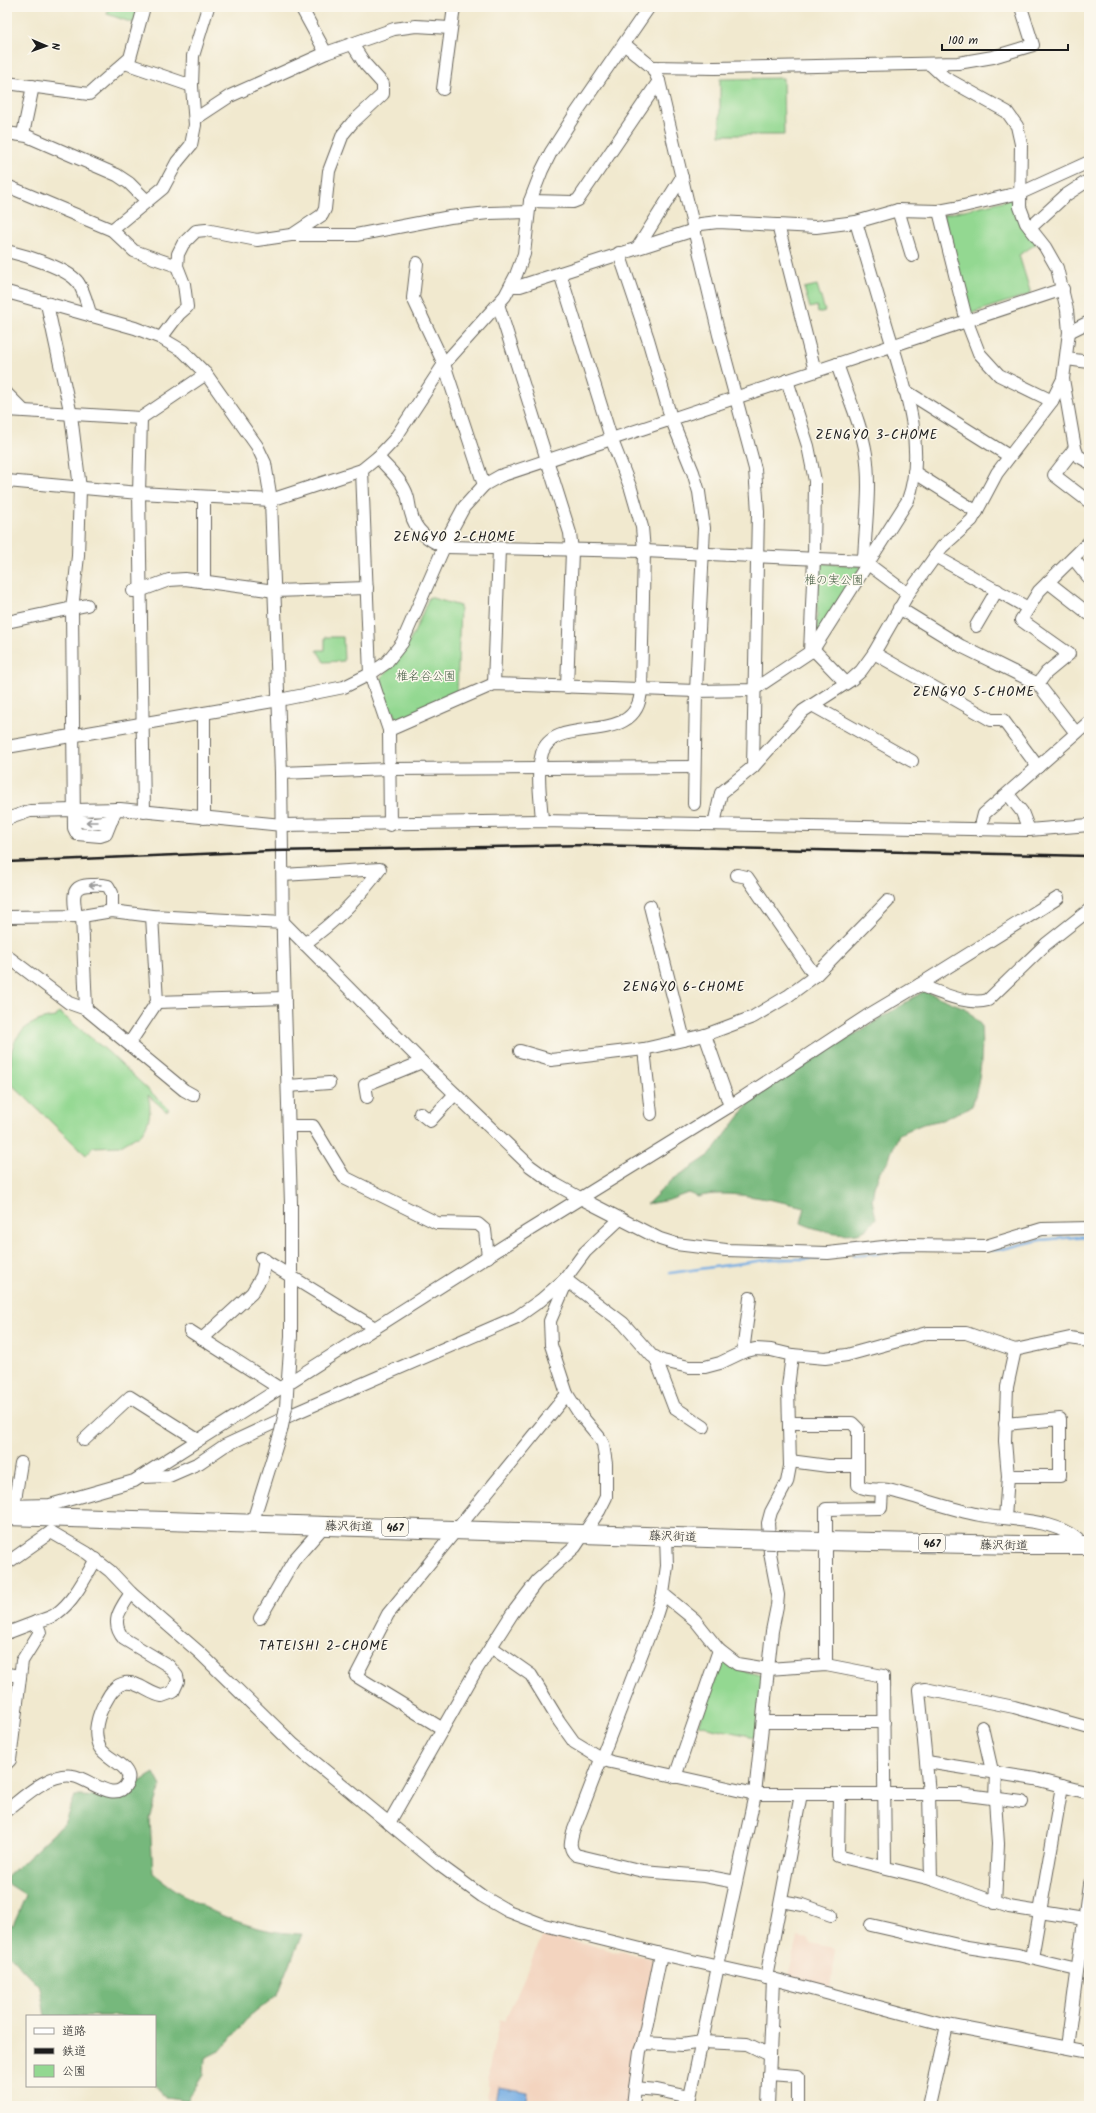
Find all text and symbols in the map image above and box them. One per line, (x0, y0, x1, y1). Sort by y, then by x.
north arrow (26, 26, 66, 66)
scale bar (942, 26, 1068, 52)
text: 100 m (948, 31, 979, 50)
text: N (46, 43, 64, 50)
district label: ZENGYO 3-CHOME (816, 425, 938, 446)
district label: ZENGYO 2-CHOME (394, 527, 516, 548)
park label: 椎の実公園 (804, 571, 864, 590)
park label: 椎名谷公園 (396, 667, 456, 686)
district label: ZENGYO 5-CHOME (913, 682, 1035, 703)
one-way arrow (86, 818, 99, 826)
one-way arrow (89, 881, 102, 889)
district label: ZENGYO 6-CHOME (623, 977, 745, 998)
street label: 藤沢街道 (325, 1517, 373, 1536)
road number: 467 (382, 1518, 408, 1536)
street label: 藤沢街道 (649, 1526, 697, 1547)
road number: 467 (919, 1534, 945, 1552)
street label: 藤沢街道 (980, 1536, 1028, 1555)
district label: TATEISHI 2-CHOME (259, 1636, 389, 1657)
legend (26, 2015, 156, 2087)
text: 道路 (62, 2022, 86, 2041)
text: 鉄道 (62, 2042, 86, 2061)
text: 公園 (62, 2062, 86, 2081)

